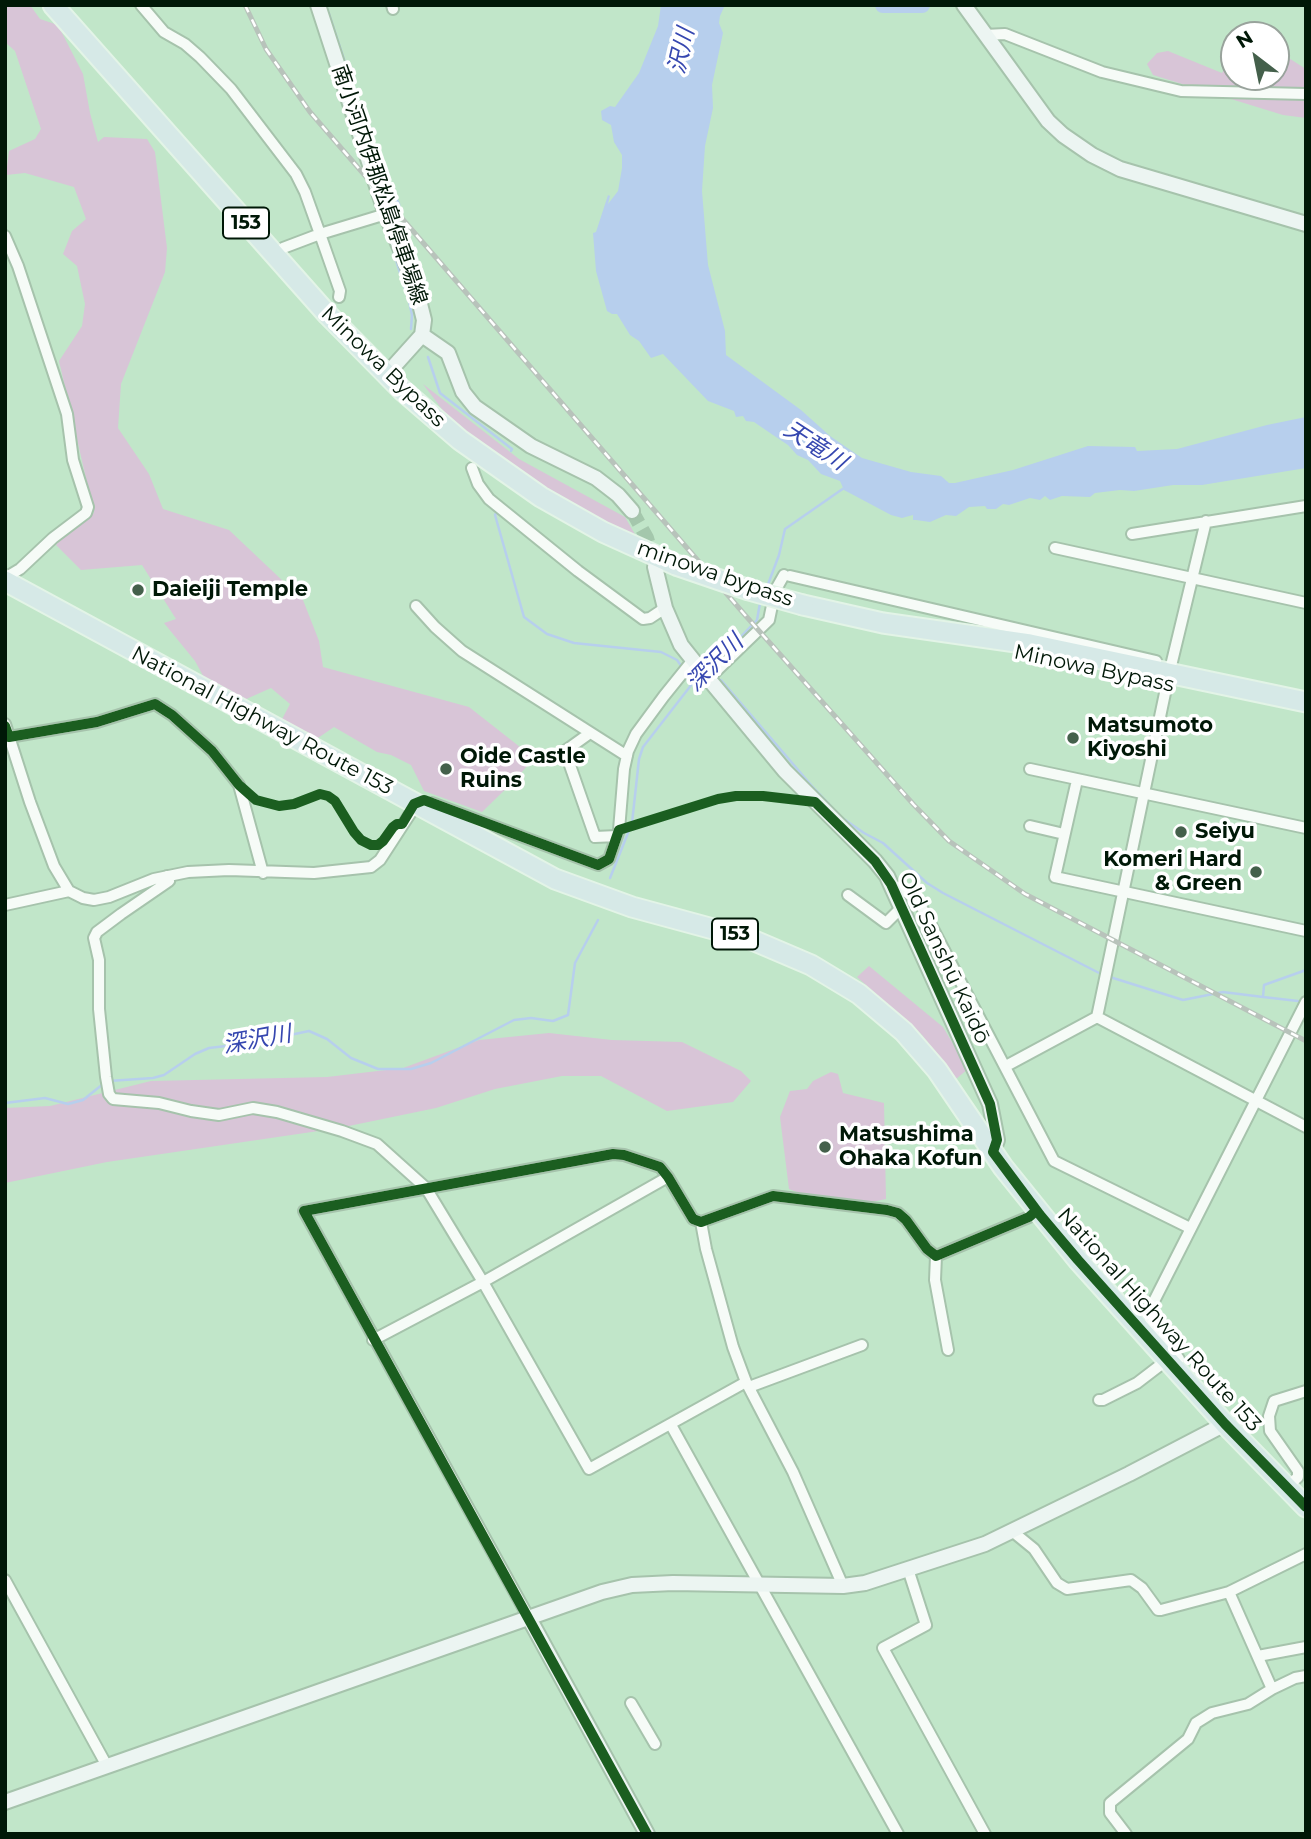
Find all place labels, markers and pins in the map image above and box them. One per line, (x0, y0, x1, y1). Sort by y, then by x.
place label: Daieiji Temple (152, 577, 308, 603)
marker: Daieiji Temple (130, 582, 146, 598)
place label: Matsumoto Kiyoshi (1087, 713, 1213, 763)
marker: Matsumoto Kiyoshi (1065, 730, 1081, 746)
place label: Oide Castle Ruins (460, 744, 586, 794)
marker: Oide Castle Ruins (438, 761, 454, 777)
place label: Seiyu (1195, 819, 1255, 845)
marker: Seiyu (1173, 824, 1189, 840)
place label: Komeri Hard & Green (1103, 847, 1242, 897)
marker: Komeri Hard & Green (1248, 864, 1264, 880)
place label: Matsushima Ohaka Kofun (839, 1122, 983, 1172)
marker: Matsushima Ohaka Kofun (817, 1139, 833, 1155)

